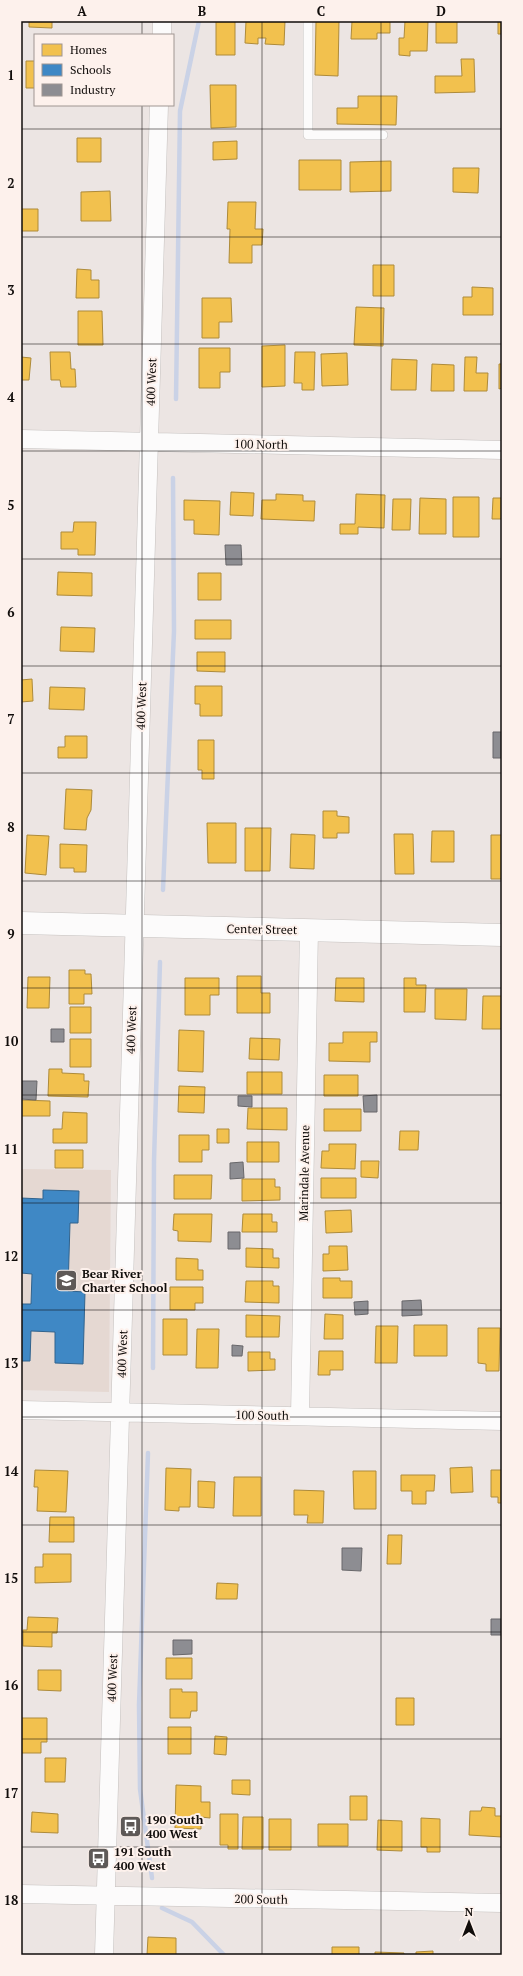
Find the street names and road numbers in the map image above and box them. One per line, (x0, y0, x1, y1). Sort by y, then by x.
street label: 400 West (143, 357, 159, 406)
street label: 100 North (234, 436, 288, 452)
street label: 400 West (133, 681, 149, 730)
street label: Center Street (227, 921, 298, 937)
street label: 400 West (123, 1005, 139, 1054)
street label: Marindale Avenue (296, 1125, 312, 1221)
street label: 400 West (114, 1329, 130, 1378)
street label: 100 South (235, 1407, 289, 1423)
street label: 400 West (104, 1653, 120, 1702)
street label: 200 South (234, 1891, 288, 1907)

